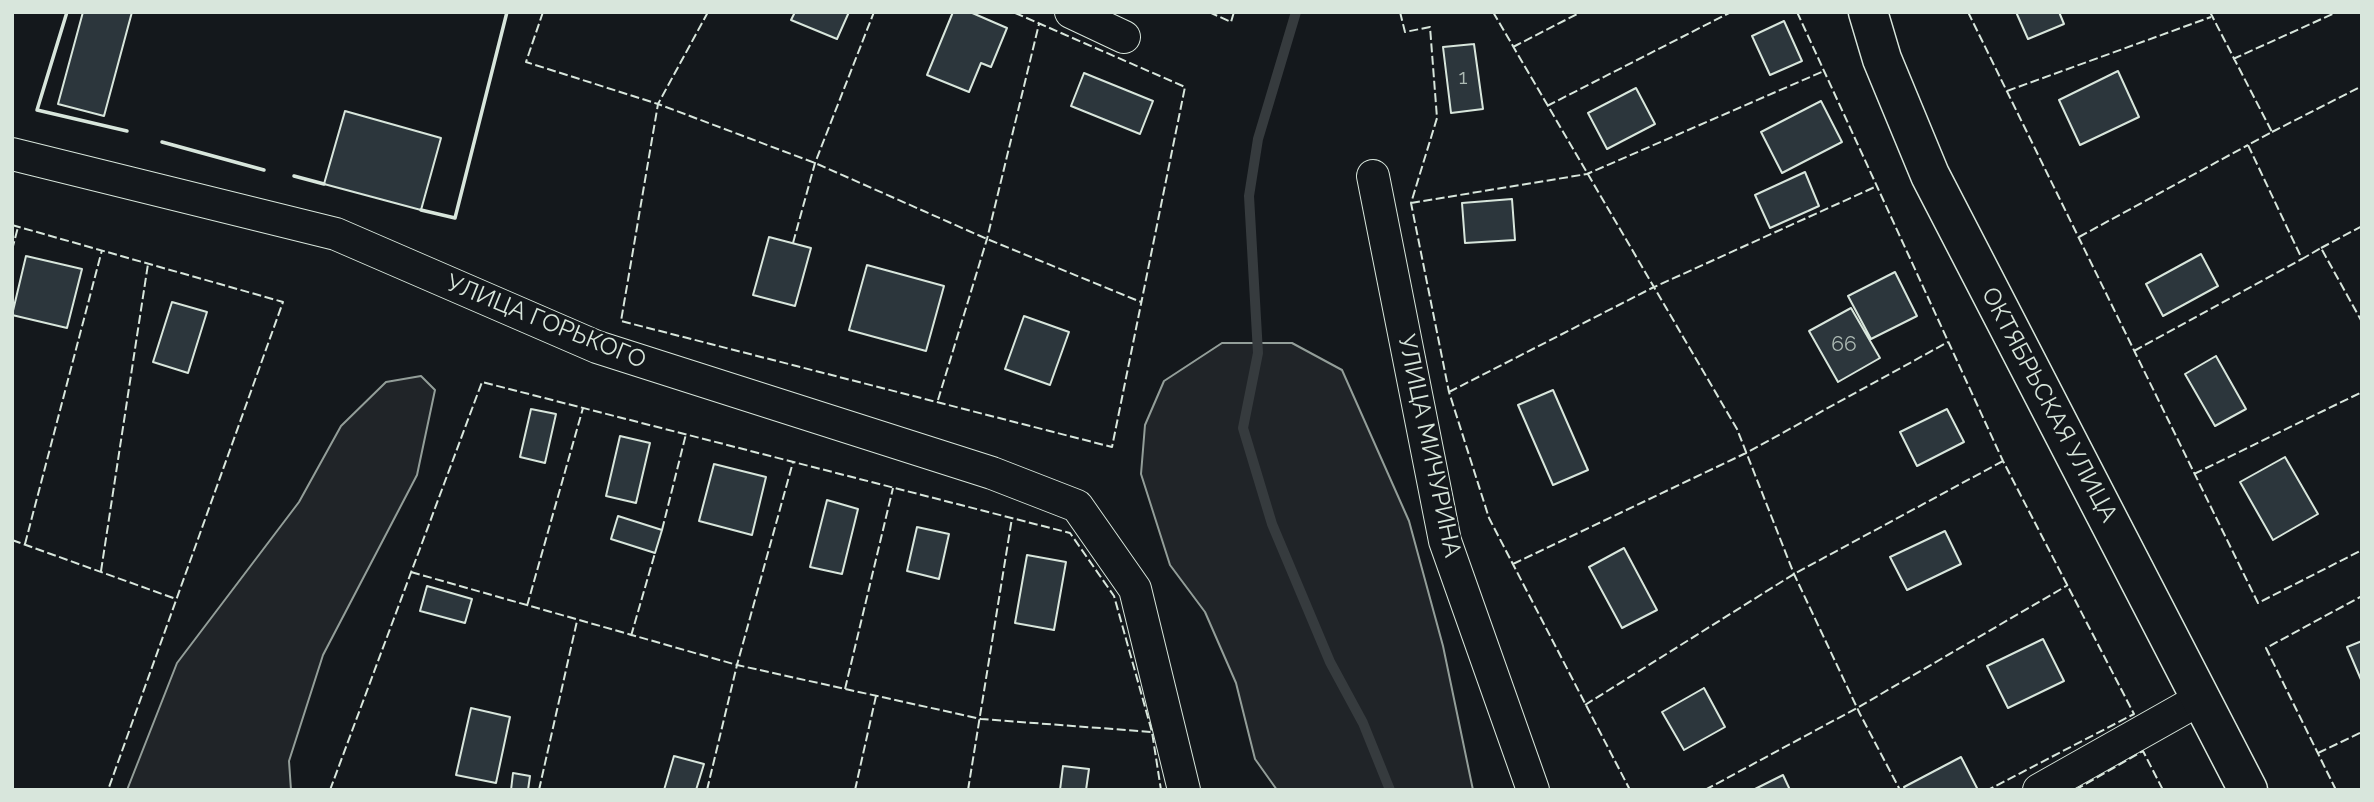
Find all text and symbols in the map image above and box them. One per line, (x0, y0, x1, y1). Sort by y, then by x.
house number: 1 (1459, 65, 1467, 91)
street label: УЛИЦА ГОРЬКОГО (442, 269, 650, 375)
street label: ОКТЯБРЬСКАЯ УЛИЦА (1975, 283, 2123, 527)
street label: УЛИЦА МИЧУРИНА (1391, 332, 1467, 560)
house number: 66 (1831, 332, 1857, 358)

